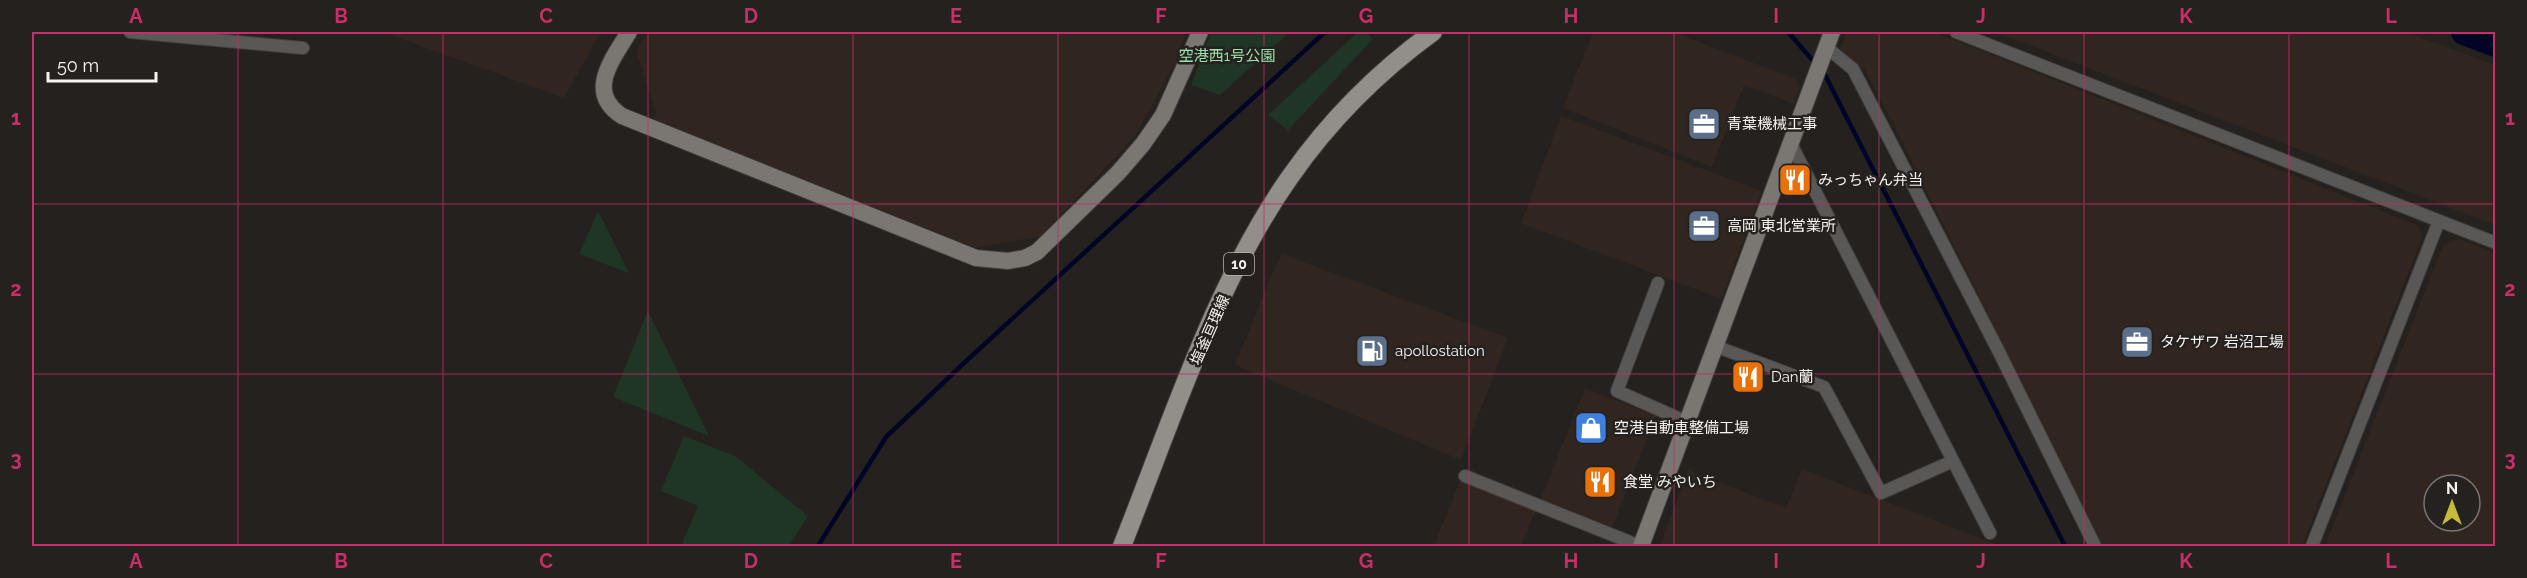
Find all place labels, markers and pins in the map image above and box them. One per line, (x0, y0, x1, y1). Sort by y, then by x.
office icon: 青葉機械工事 (1686, 106, 1722, 142)
place label: 青葉機械工事 (1727, 115, 1817, 133)
restaurant icon: みっちゃん弁当 (1777, 162, 1813, 198)
place label: みっちゃん弁当 (1818, 171, 1923, 189)
office icon: 高岡 東北営業所 (1686, 208, 1722, 244)
place label: 高岡 東北営業所 (1727, 217, 1836, 235)
office icon: タケザワ 岩沼工場 (2119, 324, 2155, 360)
fuel station icon: apollostation (1354, 333, 1390, 369)
place label: タケザワ 岩沼工場 (2160, 333, 2284, 351)
place label: apollostation (1395, 342, 1485, 360)
restaurant icon: Dan蘭 (1730, 359, 1766, 395)
place label: Dan蘭 (1771, 368, 1814, 386)
shop icon: 空港自動車整備工場 (1573, 410, 1609, 446)
place label: 空港自動車整備工場 (1614, 419, 1749, 437)
restaurant icon: 食堂 みやいち (1582, 464, 1618, 500)
place label: 食堂 みやいち (1623, 473, 1717, 491)

